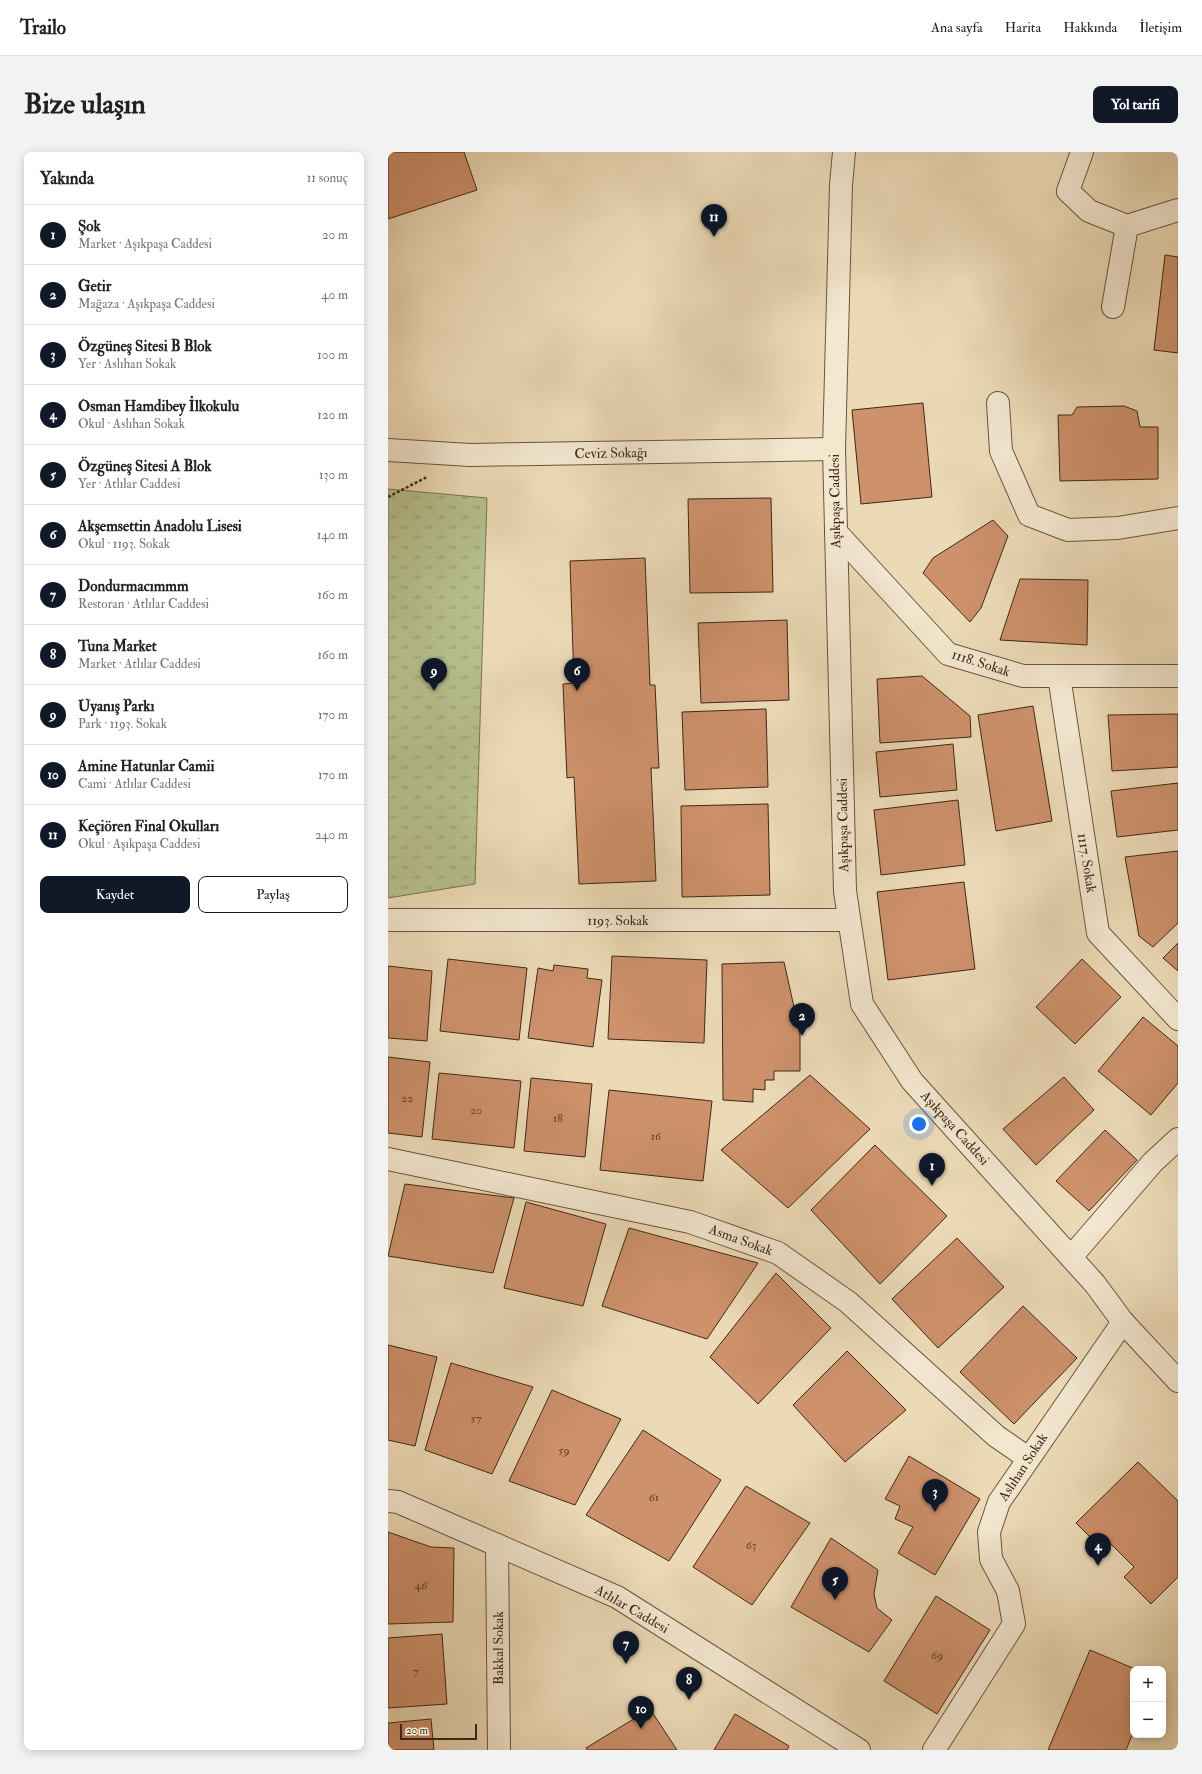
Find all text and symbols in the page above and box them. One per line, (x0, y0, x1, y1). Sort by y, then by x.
text: Trailo (20, 16, 66, 40)
text: Ana sayfa (931, 19, 983, 36)
text: Harita (1005, 19, 1041, 36)
text: Hakkında (1063, 19, 1117, 36)
text: İletişim (1139, 19, 1182, 36)
button: Yol tarifi (1093, 86, 1178, 123)
text: Bize ulaşın (24, 87, 146, 122)
text: Yakında (40, 168, 94, 189)
text: 11 sonuç (307, 170, 348, 186)
pin: 11 (701, 204, 727, 237)
text: Şok (78, 217, 101, 236)
text: 1 (51, 227, 55, 243)
text: 20 m (322, 227, 348, 243)
text: Market · Aşıkpaşa Caddesi (78, 236, 212, 252)
text: Getir (78, 277, 111, 296)
text: 2 (50, 287, 56, 303)
text: 40 m (322, 287, 348, 303)
text: Mağaza · Aşıkpaşa Caddesi (78, 296, 215, 312)
text: Özgüneş Sitesi B Blok (78, 337, 212, 356)
text: 3 (51, 347, 56, 363)
text: 100 m (317, 347, 348, 363)
text: Yer · Aslıhan Sokak (78, 356, 176, 372)
text: Osman Hamdibey İlkokulu (78, 397, 239, 416)
text: 4 (49, 407, 57, 423)
text: 120 m (317, 407, 348, 423)
text: Okul · Aslıhan Sokak (78, 416, 185, 432)
street label: Ceviz Sokağı (574, 444, 648, 462)
street label: Aşıkpaşa Caddesi (826, 453, 845, 549)
text: Özgüneş Sitesi A Blok (78, 457, 211, 476)
text: 5 (50, 467, 56, 483)
text: 130 m (319, 467, 348, 483)
text: Yer · Atlılar Caddesi (78, 476, 181, 492)
text: Akşemsettin Anadolu Lisesi (78, 517, 242, 536)
text: 6 (50, 527, 56, 543)
text: 140 m (317, 527, 348, 543)
text: Okul · 1193. Sokak (78, 536, 170, 552)
text: Dondurmacımmm (78, 577, 189, 596)
text: 7 (50, 587, 56, 603)
text: 160 m (317, 587, 348, 603)
text: Restoran · Atlılar Caddesi (78, 596, 209, 612)
text: Tuna Market (78, 637, 157, 656)
street label: 1118. Sokak (949, 646, 1013, 681)
text: 8 (50, 647, 56, 663)
text: 160 m (317, 647, 348, 663)
text: Market · Atlılar Caddesi (78, 656, 201, 672)
pin: 9 (421, 658, 447, 691)
pin: 6 (564, 658, 590, 691)
text: Uyanış Parkı (78, 697, 154, 716)
text: 9 (50, 707, 56, 723)
text: 170 m (318, 707, 348, 723)
text: Park · 1193. Sokak (78, 716, 167, 732)
text: Amine Hatunlar Camii (78, 757, 215, 776)
text: 10 (47, 767, 59, 783)
text: 170 m (318, 767, 348, 783)
text: Cami · Atlılar Caddesi (78, 776, 191, 792)
street label: Aşıkpaşa Caddesi (834, 777, 853, 873)
text: Keçiören Final Okulları (78, 817, 219, 836)
text: 11 (48, 827, 58, 843)
text: 240 m (315, 827, 348, 843)
street label: 1117. Sokak (1074, 832, 1100, 894)
text: Okul · Aşıkpaşa Caddesi (78, 836, 200, 852)
button: Kaydet (40, 876, 190, 913)
button: Paylaş (198, 876, 348, 913)
street label: 1193. Sokak (587, 912, 649, 929)
pin: 2 (789, 1003, 815, 1036)
street label: Aşıkpaşa Caddesi (916, 1086, 993, 1170)
house number: 22 (401, 1091, 413, 1106)
house number: 20 (470, 1103, 482, 1118)
house number: 18 (553, 1111, 563, 1126)
your location (909, 1114, 929, 1134)
house number: 16 (651, 1129, 662, 1144)
pin: 1 (919, 1153, 945, 1186)
street label: Asma Sokak (706, 1220, 776, 1260)
house number: 57 (471, 1411, 482, 1426)
street label: Aslıhan Sokak (994, 1430, 1051, 1505)
house number: 59 (558, 1443, 570, 1458)
pin: 3 (922, 1479, 948, 1512)
house number: 61 (649, 1490, 659, 1505)
pin: 4 (1085, 1533, 1111, 1566)
house number: 63 (746, 1538, 756, 1553)
pin: 5 (822, 1567, 848, 1600)
house number: 46 (415, 1578, 428, 1593)
street label: Atlılar Caddesi (591, 1581, 672, 1637)
street label: Bakkal Sokak (490, 1611, 507, 1685)
pin: 7 (613, 1631, 639, 1664)
house number: 69 (931, 1648, 943, 1663)
house number: 7 (413, 1664, 419, 1679)
map controls (1130, 1666, 1166, 1738)
button: + (1130, 1666, 1166, 1702)
pin: 8 (676, 1667, 702, 1700)
pin: 10 (628, 1696, 654, 1729)
button: − (1130, 1702, 1166, 1738)
scale bar (400, 1722, 477, 1741)
text: 20 m (406, 1724, 428, 1737)

